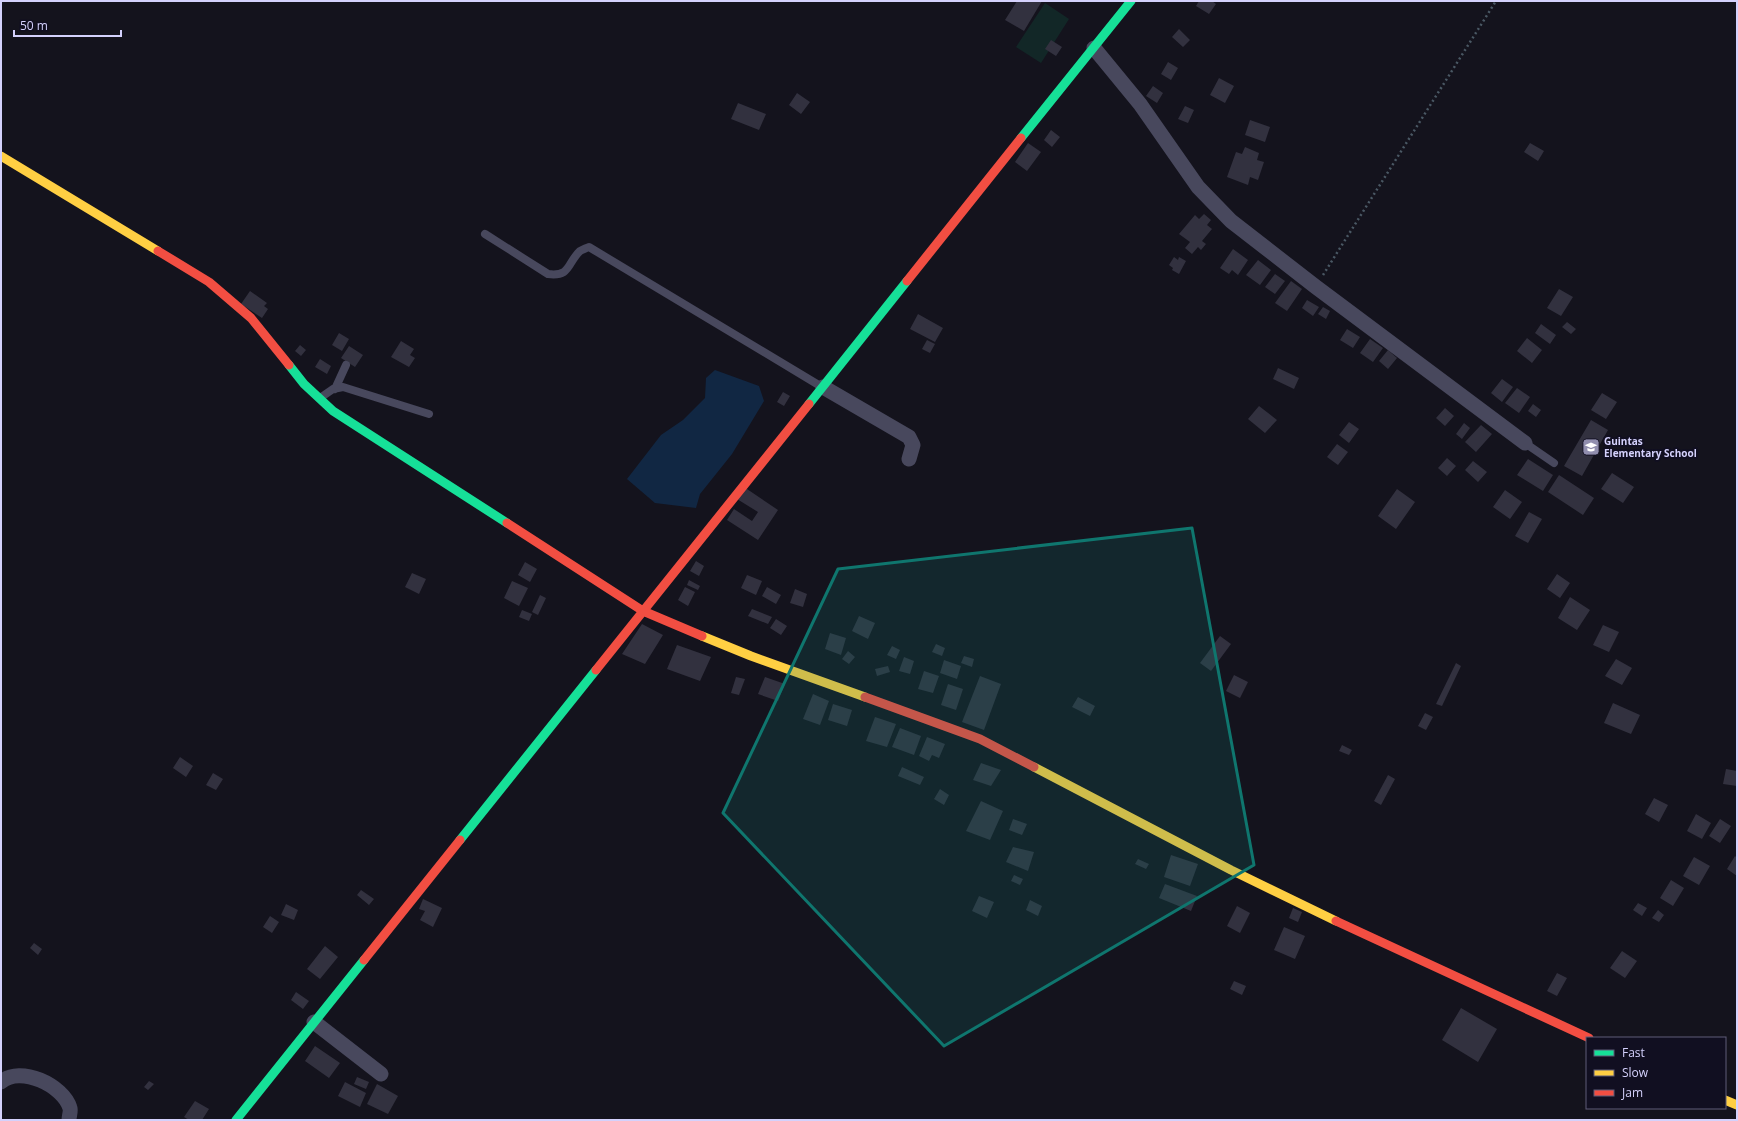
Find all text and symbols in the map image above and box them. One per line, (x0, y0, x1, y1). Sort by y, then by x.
scale bar (14, 12, 121, 38)
text: 50 m (20, 17, 48, 34)
place label: Guintas Elementary School (1604, 434, 1697, 460)
school or university icon: Guintas Elementary School (1581, 437, 1601, 457)
legend (1586, 1037, 1726, 1109)
text: Fast (1622, 1044, 1645, 1061)
text: Slow (1622, 1064, 1649, 1081)
text: Jam (1621, 1084, 1643, 1101)

